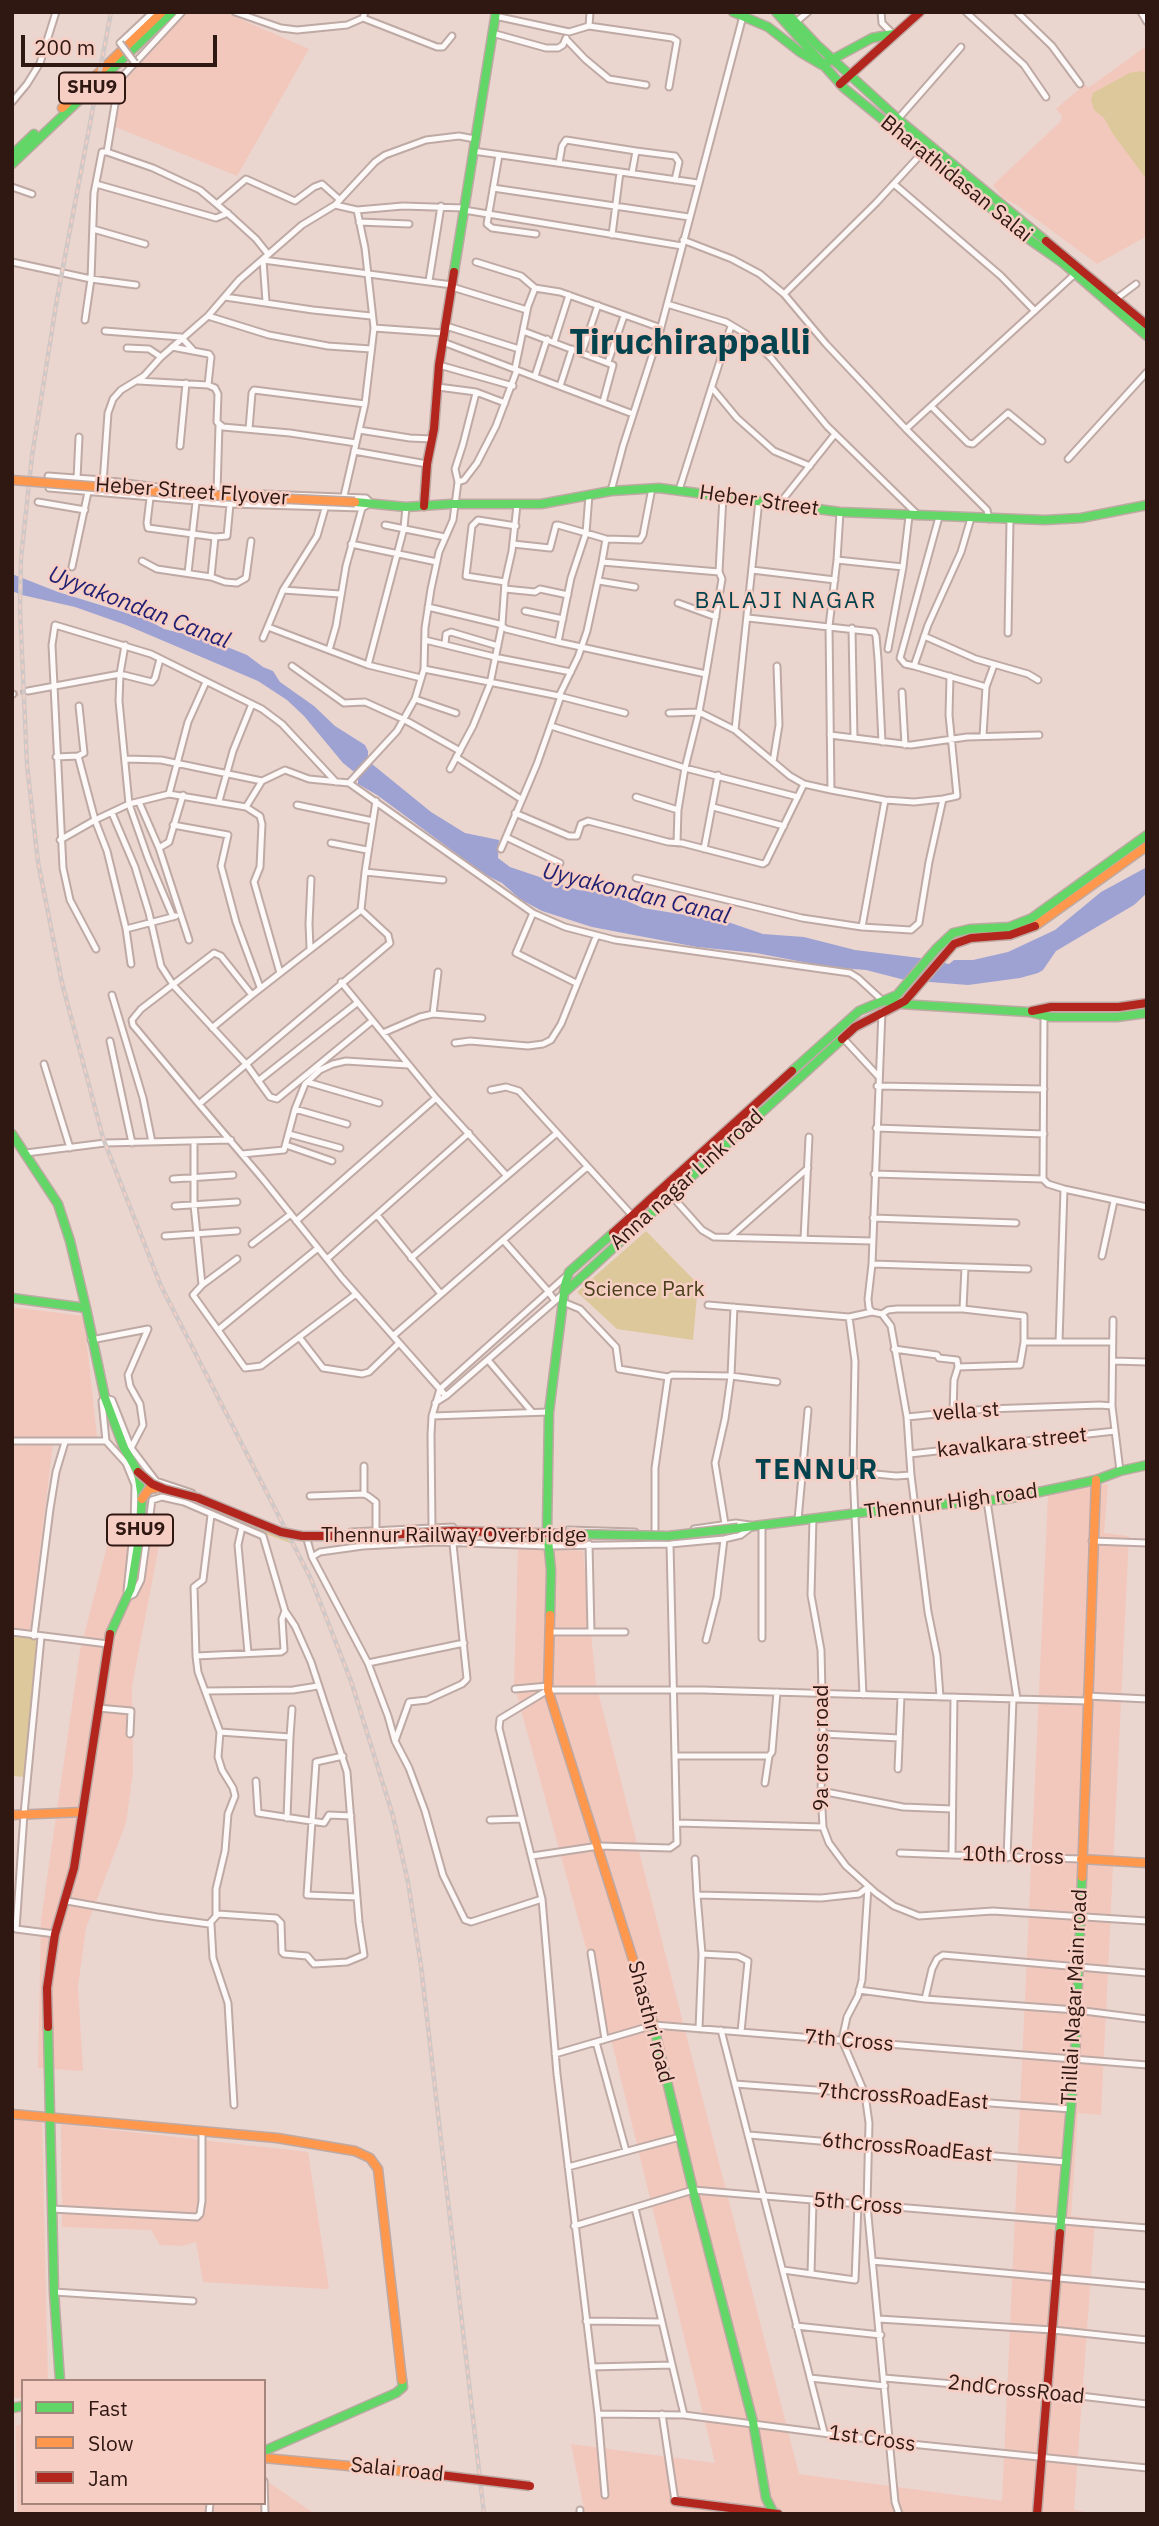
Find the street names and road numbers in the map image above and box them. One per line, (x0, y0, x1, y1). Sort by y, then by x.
road number: SHU9 (59, 72, 125, 104)
street label: Bharathidasan Salai (875, 110, 1037, 248)
street label: Heber Street Flyover (94, 473, 290, 511)
street label: Heber Street (698, 480, 820, 522)
street label: Anna nagar Link road (605, 1104, 769, 1256)
street label: vella st (932, 1397, 1000, 1427)
street label: kavalkara street (936, 1423, 1088, 1463)
street label: Thennur High road (863, 1479, 1039, 1525)
road number: SHU9 (107, 1514, 173, 1546)
street label: Thennur Railway Overbridge (321, 1523, 587, 1549)
street label: 9a cross road (809, 1685, 835, 1811)
street label: 10th Cross (961, 1842, 1065, 1870)
street label: Thillai Nagar Main road (1057, 1888, 1093, 2106)
street label: Shasthri road (622, 1958, 678, 2086)
street label: 7th Cross (803, 2025, 895, 2057)
street label: 7thcrossRoadEast (817, 2078, 989, 2116)
street label: 6thcrossRoadEast (821, 2128, 993, 2168)
street label: 5th Cross (812, 2188, 904, 2220)
street label: 2ndCrossRoad (946, 2370, 1086, 2410)
street label: 1st Cross (827, 2420, 917, 2458)
street label: Salai road (349, 2453, 445, 2487)

